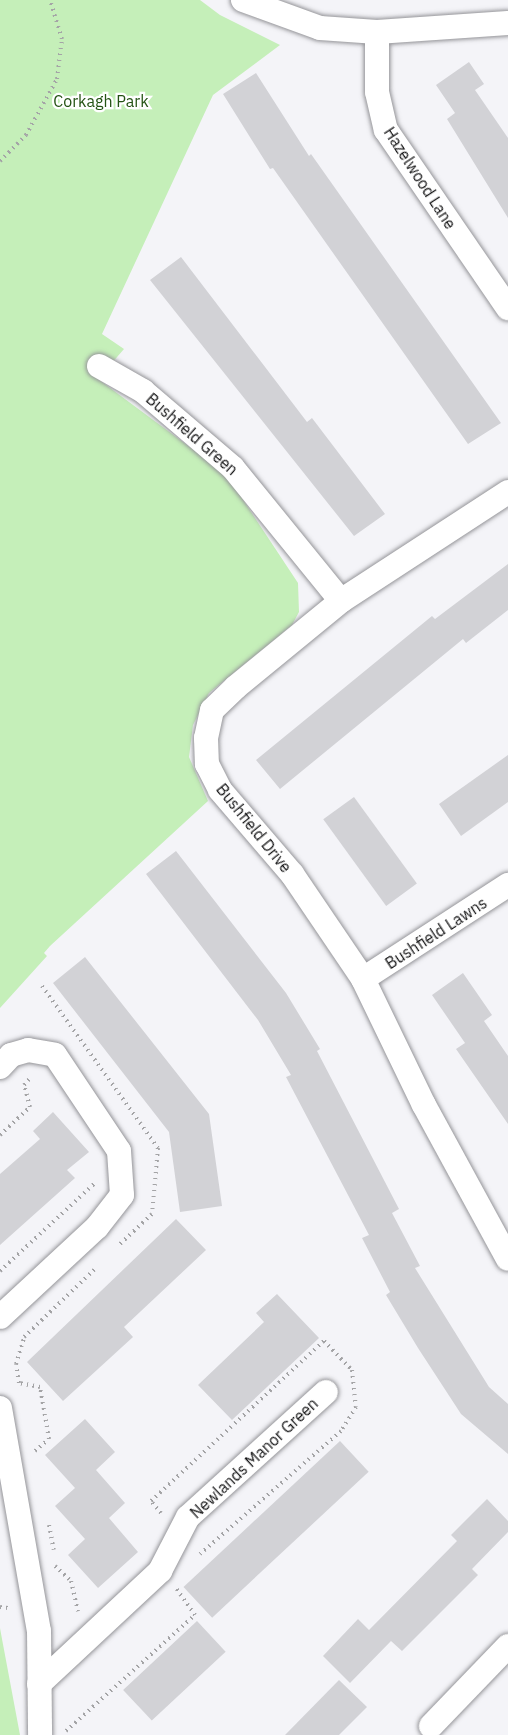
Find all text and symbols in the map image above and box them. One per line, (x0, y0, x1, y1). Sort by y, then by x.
park label: Corkagh Park (53, 91, 149, 111)
street label: Hazelwood Lane (380, 123, 460, 233)
street label: Bushfield Green (142, 389, 242, 479)
street label: Bushfield Drive (212, 780, 296, 876)
street label: Bushfield Lawns (382, 893, 490, 973)
street label: Newlands Manor Green (186, 1394, 322, 1522)

